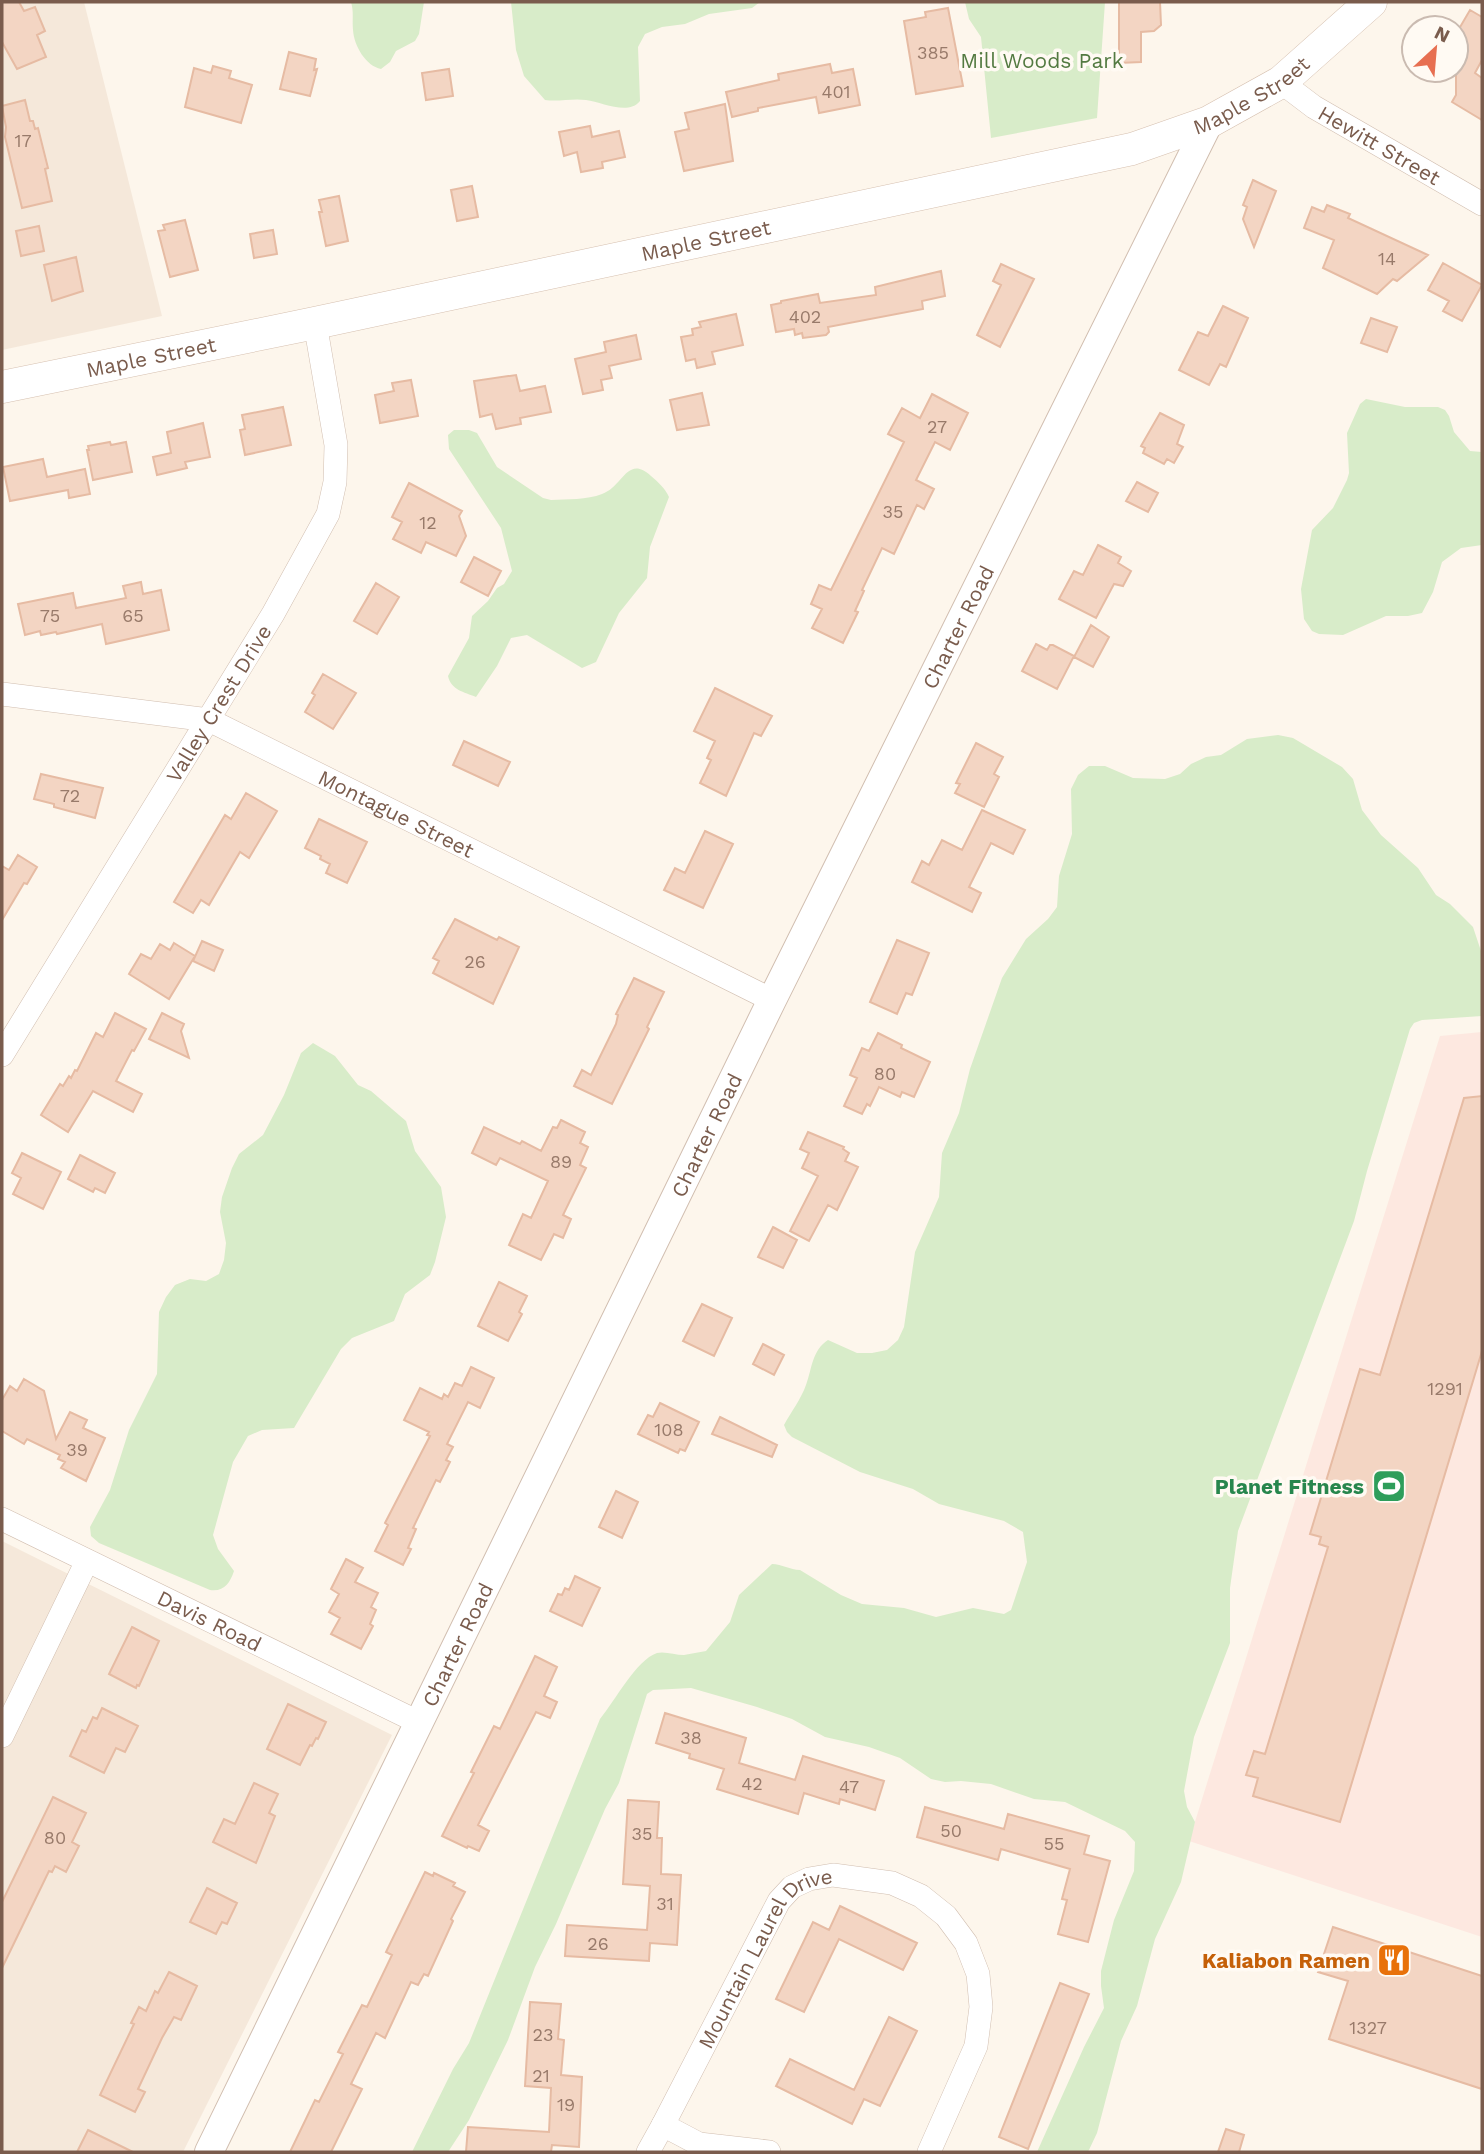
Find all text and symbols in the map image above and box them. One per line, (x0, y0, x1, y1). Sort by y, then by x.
north arrow (1400, 14, 1470, 84)
text: N (1431, 21, 1454, 48)
house number: 385 (917, 42, 949, 63)
park label: Mill Woods Park (960, 48, 1124, 73)
street label: Maple Street (1189, 50, 1314, 139)
house number: 401 (821, 81, 851, 102)
street label: Hewitt Street (1314, 100, 1445, 190)
house number: 17 (14, 130, 32, 151)
street label: Maple Street (639, 214, 773, 266)
house number: 14 (1378, 248, 1396, 269)
house number: 402 (789, 306, 821, 327)
street label: Maple Street (84, 331, 218, 382)
house number: 27 (927, 416, 947, 437)
house number: 35 (883, 501, 903, 522)
house number: 12 (419, 512, 437, 533)
street label: Charter Road (917, 561, 999, 693)
house number: 75 (40, 605, 60, 626)
house number: 65 (122, 605, 144, 626)
street label: Valley Crest Drive (160, 620, 276, 786)
street label: Montague Street (314, 764, 479, 863)
house number: 72 (60, 785, 80, 806)
house number: 26 (464, 951, 486, 972)
house number: 80 (874, 1063, 896, 1084)
street label: Charter Road (665, 1069, 747, 1201)
house number: 89 (550, 1151, 572, 1172)
house number: 1291 (1427, 1378, 1463, 1399)
house number: 108 (654, 1419, 684, 1440)
house number: 39 (66, 1439, 88, 1460)
sports icon: Planet Fitness (1370, 1467, 1408, 1505)
place label: Planet Fitness (1215, 1474, 1364, 1499)
street label: Charter Road (416, 1578, 498, 1710)
street label: Davis Road (153, 1584, 266, 1656)
house number: 38 (680, 1727, 702, 1748)
house number: 42 (741, 1773, 763, 1794)
house number: 47 (839, 1776, 859, 1797)
house number: 50 (940, 1820, 962, 1841)
house number: 35 (632, 1823, 652, 1844)
house number: 80 (44, 1827, 66, 1848)
house number: 55 (1044, 1833, 1064, 1854)
street label: Mountain Laurel Drive (692, 1863, 834, 2053)
house number: 31 (656, 1893, 674, 1914)
house number: 26 (587, 1933, 609, 1954)
restaurant icon: Kaliabon Ramen (1375, 1941, 1413, 1979)
place label: Kaliabon Ramen (1202, 1948, 1370, 1973)
house number: 1327 (1349, 2017, 1387, 2038)
house number: 23 (533, 2024, 554, 2045)
house number: 21 (532, 2065, 550, 2086)
house number: 19 (557, 2094, 575, 2115)

